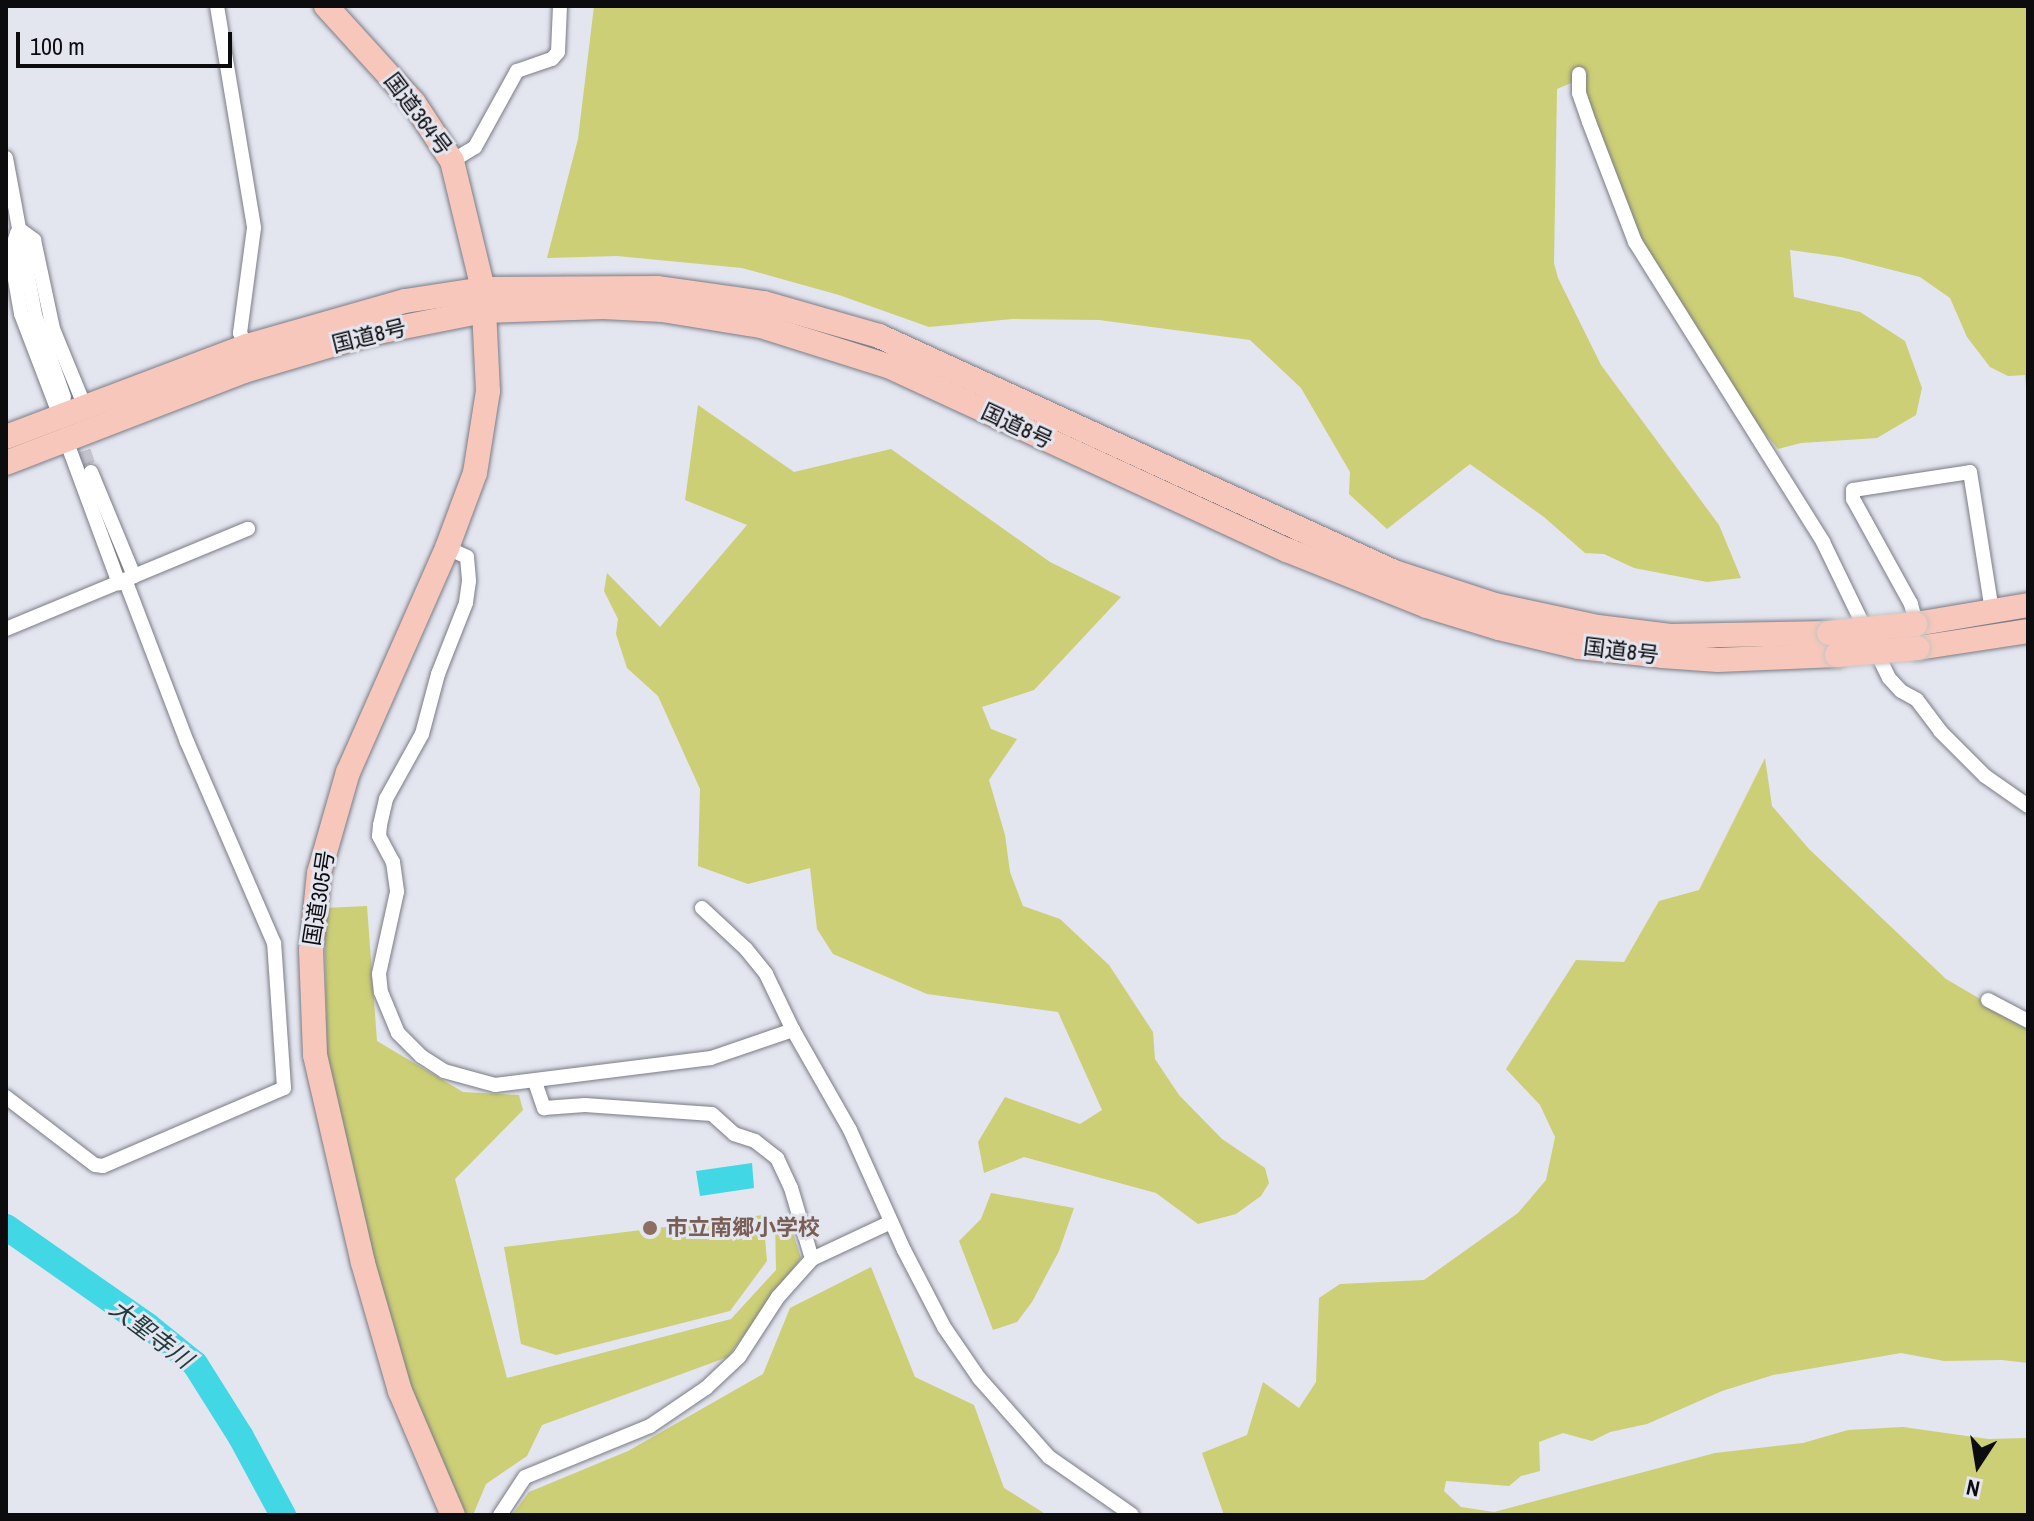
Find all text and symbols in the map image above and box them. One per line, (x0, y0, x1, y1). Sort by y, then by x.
scale bar (20, 16, 236, 66)
text: 100 m (30, 30, 85, 62)
street label: 国道364号 (379, 68, 457, 160)
street label: 国道8号 (329, 314, 409, 358)
street label: 国道8号 (977, 398, 1057, 454)
street label: 国道8号 (1582, 633, 1660, 669)
street label: 国道305号 (298, 848, 340, 948)
place label: 市立南郷小学校 (666, 1215, 820, 1241)
marker: 市立南郷小学校 (641, 1219, 659, 1237)
water label: 大聖寺川 (104, 1294, 198, 1374)
north arrow (1938, 1425, 2018, 1505)
text: N (1964, 1472, 1983, 1505)

